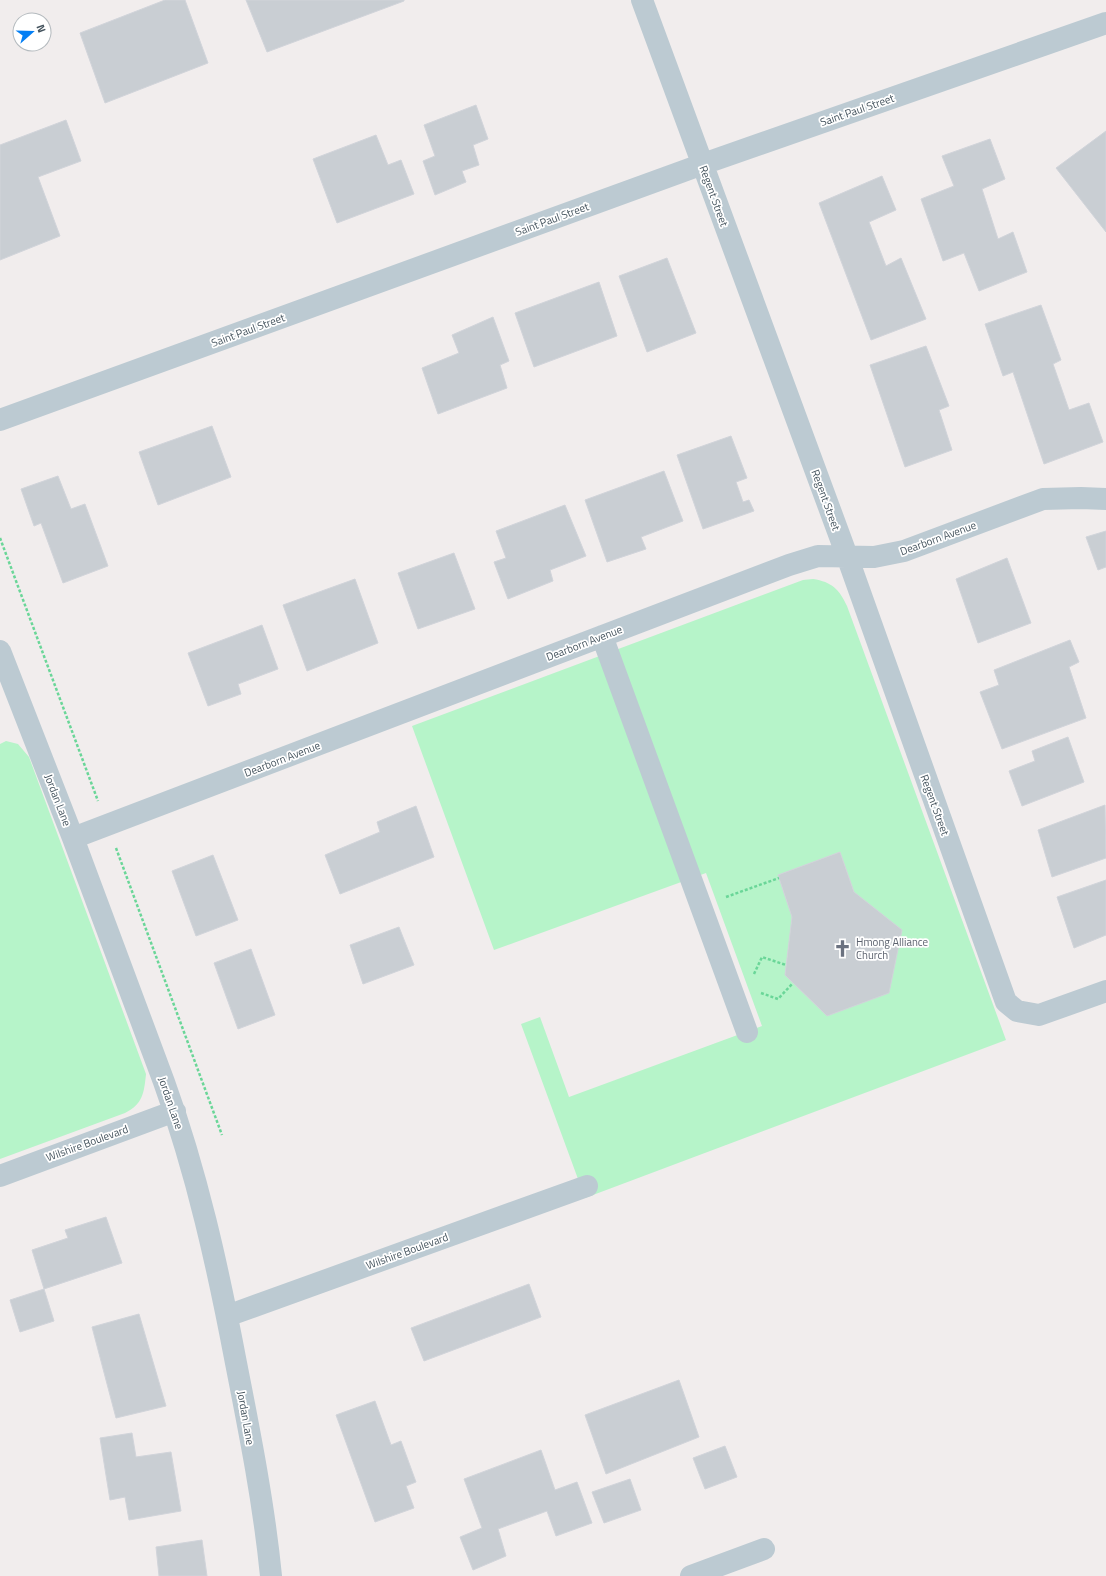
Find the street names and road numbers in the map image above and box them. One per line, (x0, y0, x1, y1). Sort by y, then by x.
street label: Saint Paul Street (818, 90, 896, 130)
street label: Regent Street (696, 163, 732, 229)
street label: Saint Paul Street (513, 198, 591, 240)
street label: Saint Paul Street (209, 309, 287, 351)
street label: Regent Street (808, 467, 844, 533)
street label: Dearborn Avenue (898, 517, 979, 559)
street label: Dearborn Avenue (544, 621, 625, 665)
street label: Dearborn Avenue (242, 737, 323, 781)
street label: Jordan Lane (41, 772, 75, 829)
street label: Regent Street (917, 772, 953, 838)
street label: Jordan Lane (155, 1075, 188, 1132)
street label: Wilshire Boulevard (44, 1121, 131, 1165)
street label: Wilshire Boulevard (364, 1229, 451, 1273)
street label: Jordan Lane (233, 1390, 259, 1447)

